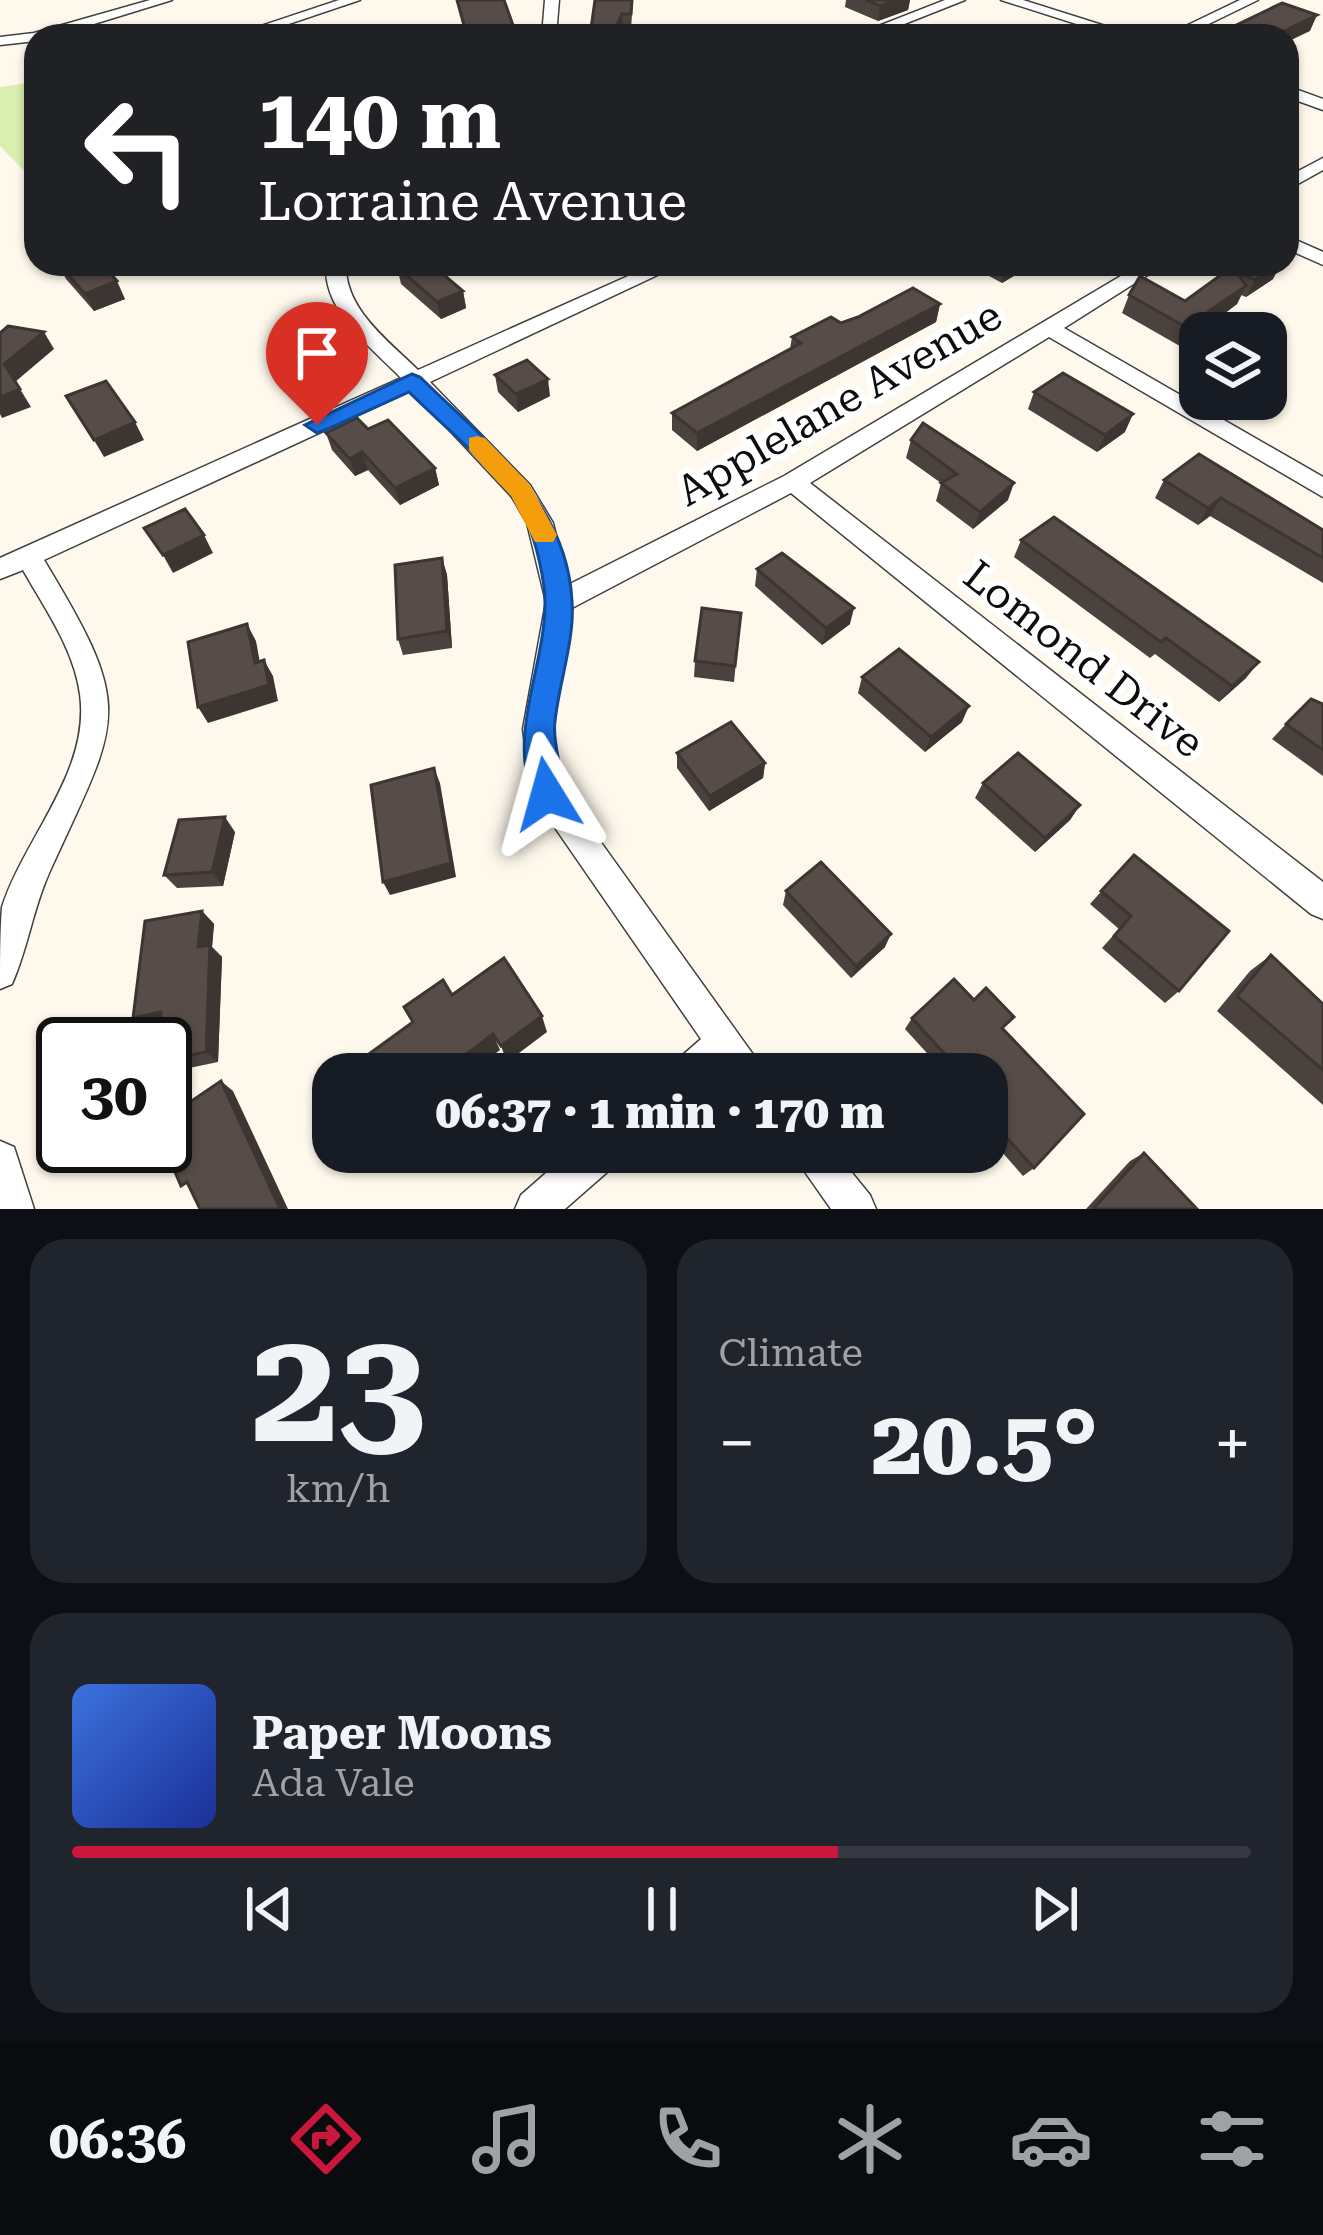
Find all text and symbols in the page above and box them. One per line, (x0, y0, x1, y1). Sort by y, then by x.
text: 140 m (258, 70, 501, 168)
icon: left (60, 72, 216, 228)
text: Lorraine Avenue (258, 170, 687, 233)
street label: Applelane Avenue (668, 290, 1010, 516)
pin (266, 302, 368, 425)
map controls (1179, 312, 1287, 420)
button: layers (1179, 312, 1287, 420)
icon: arrive (284, 320, 350, 386)
street label: Lomond Drive (955, 550, 1213, 768)
position arrow (484, 731, 610, 857)
speed limit sign: 30 (36, 1017, 192, 1173)
text: 06:37 · 1 min · 170 m (436, 1086, 884, 1139)
text: 23 (251, 1296, 426, 1479)
text: Climate (719, 1330, 863, 1376)
text: 20.5° (872, 1391, 1098, 1496)
text: − (719, 1405, 755, 1482)
text: + (1214, 1405, 1251, 1482)
text: km/h (286, 1466, 390, 1512)
text: Paper Moons (252, 1707, 552, 1760)
text: Ada Vale (252, 1760, 415, 1806)
icon: previous (236, 1876, 302, 1942)
icon: pause (629, 1876, 695, 1942)
icon: next (1022, 1876, 1088, 1942)
icon: directions (284, 2097, 368, 2181)
icon: music (465, 2097, 549, 2181)
icon: phone (646, 2097, 730, 2181)
icon: climate (828, 2097, 912, 2181)
icon: car (1009, 2097, 1093, 2181)
icon: filters (1190, 2097, 1274, 2181)
text: 06:36 (49, 2108, 187, 2171)

